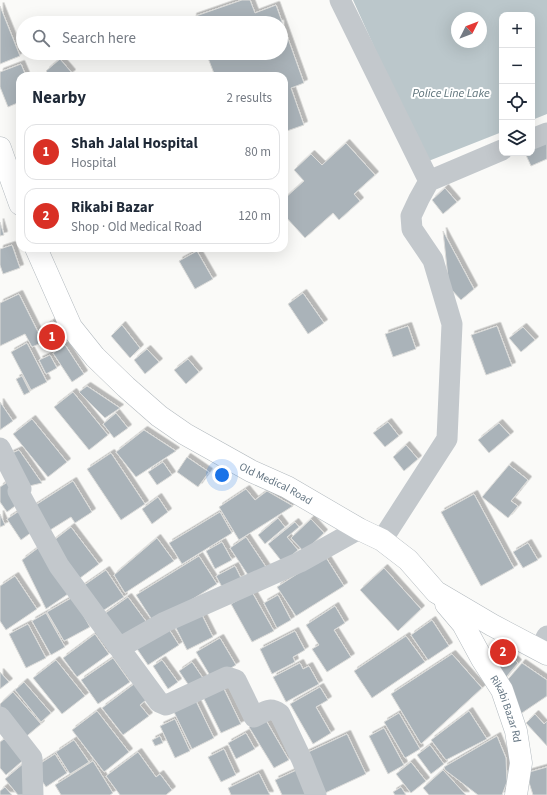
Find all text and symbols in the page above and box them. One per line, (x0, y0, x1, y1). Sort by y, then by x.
north arrow (451, 12, 487, 48)
map controls (499, 12, 535, 156)
button: + (499, 12, 535, 48)
search box (16, 16, 288, 60)
icon: search (30, 27, 52, 49)
text: Search here (62, 28, 136, 49)
button: − (499, 48, 535, 84)
button: locate (499, 84, 535, 120)
water label: Police Line Lake (412, 85, 490, 102)
text: Nearby (32, 86, 86, 110)
text: 2 results (227, 89, 272, 107)
button: layers (499, 120, 535, 156)
text: Shah Jalal Hospital (71, 133, 198, 154)
text: 1 (43, 143, 49, 161)
text: 80 m (245, 143, 271, 161)
text: Hospital (71, 154, 116, 172)
text: Rikabi Bazar (71, 197, 154, 218)
text: 2 (43, 207, 49, 225)
text: 120 m (238, 207, 271, 225)
text: Shop · Old Medical Road (71, 218, 202, 236)
pin: 1 (39, 322, 65, 352)
street label: Old Medical Road (237, 459, 315, 508)
your location (212, 465, 232, 485)
pin: 2 (490, 637, 516, 667)
street label: Rikabi Bazar Rd (486, 672, 525, 743)

